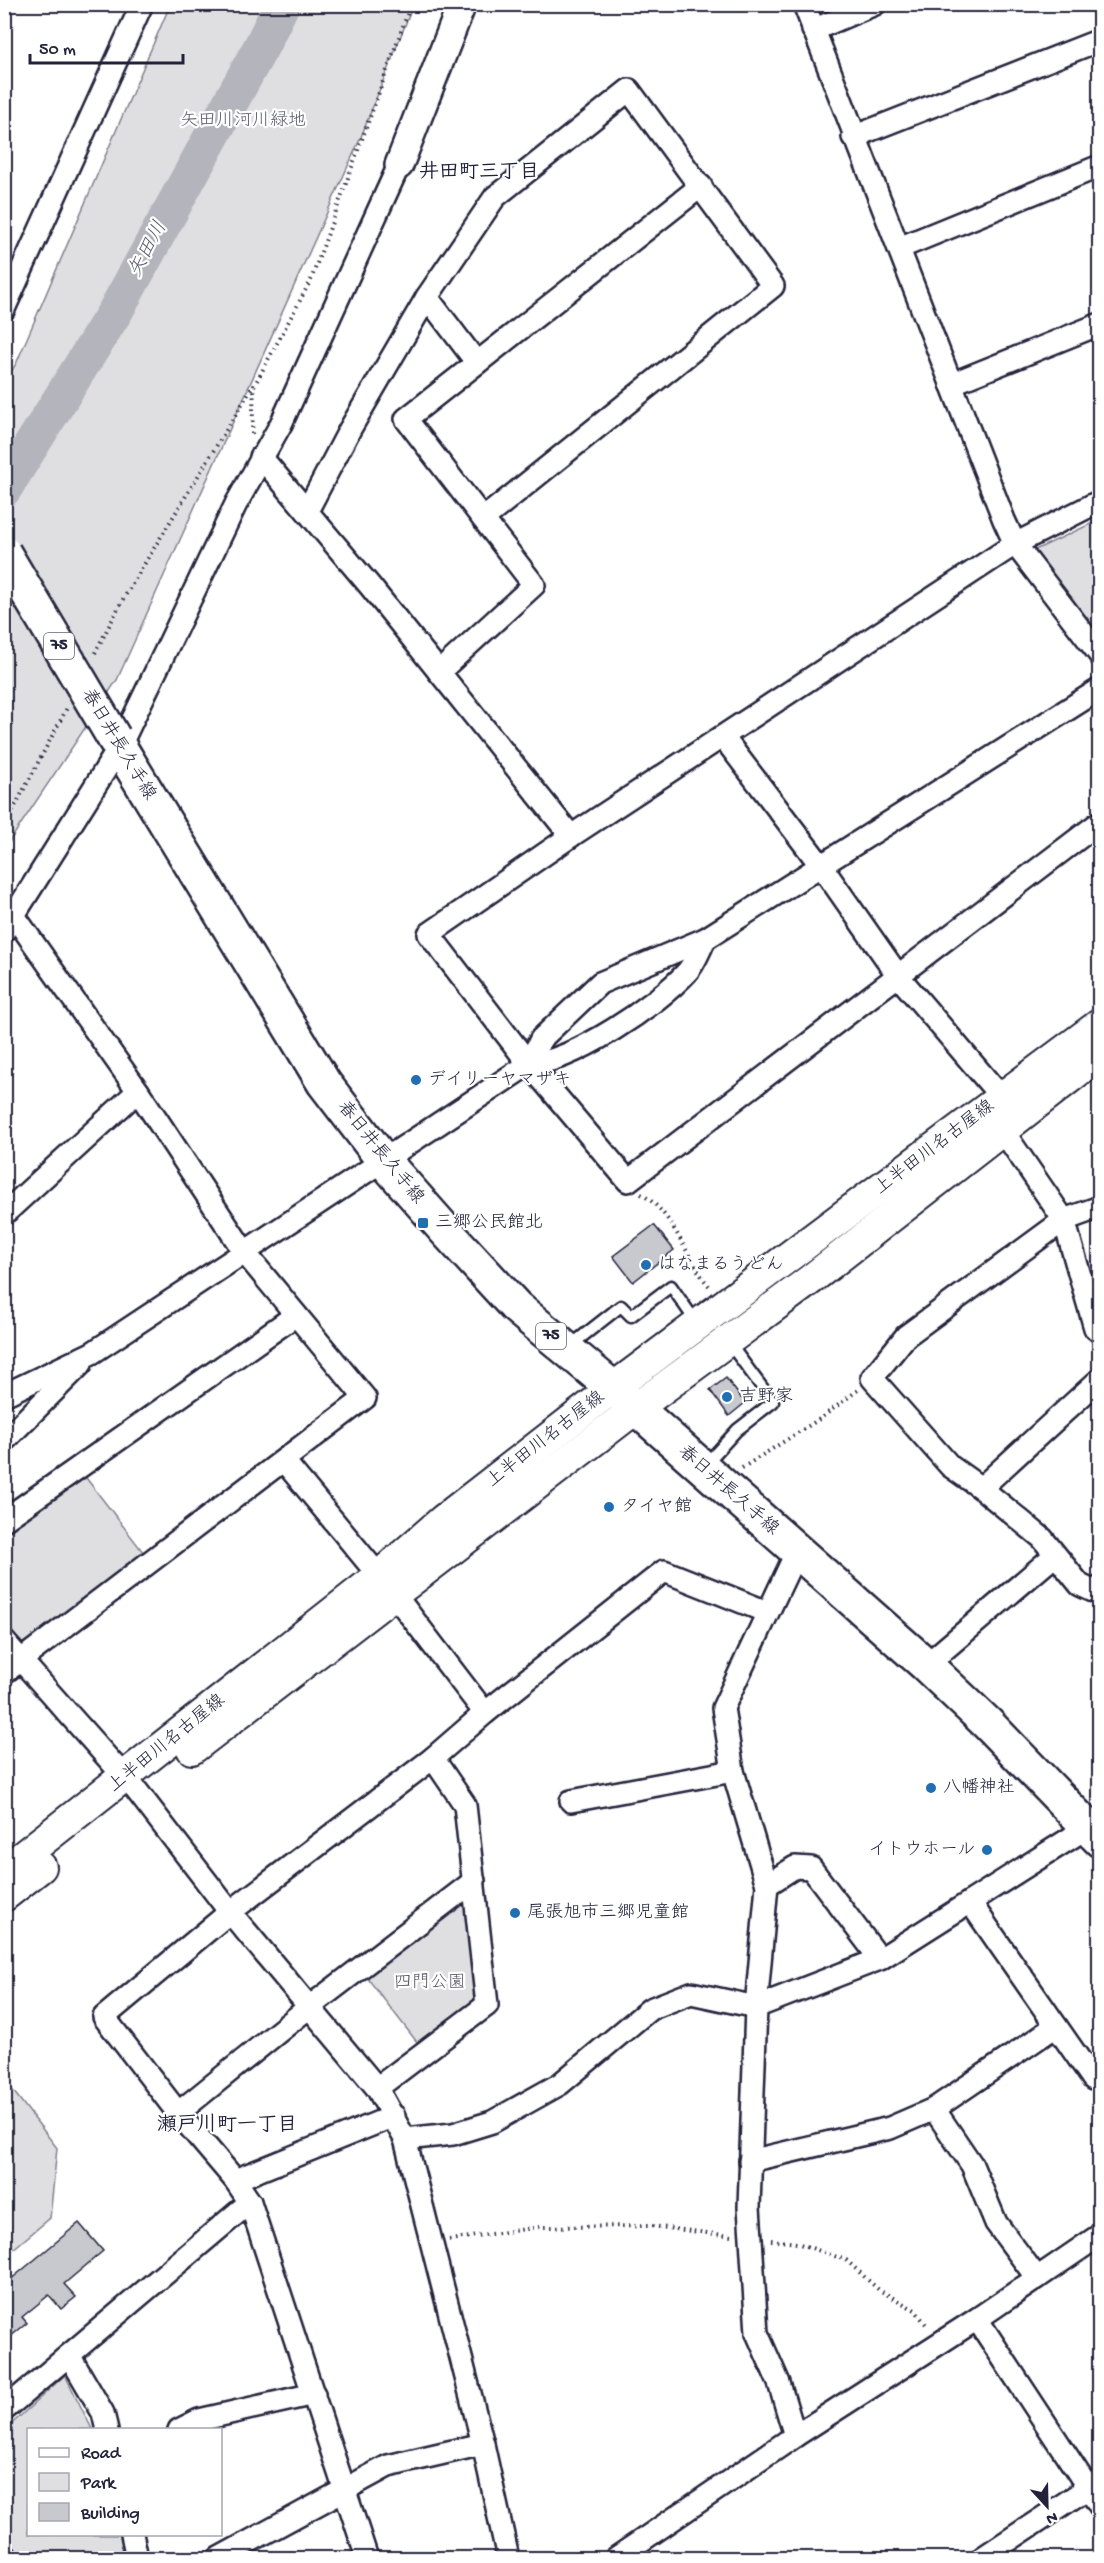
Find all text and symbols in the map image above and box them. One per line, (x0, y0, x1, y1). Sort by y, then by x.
scale bar (30, 27, 183, 65)
text: 50 m (39, 40, 76, 61)
park label: 矢田川河川緑地 (180, 110, 306, 132)
district label: 井田町三丁目 (419, 160, 539, 185)
water label: 矢田川 (124, 218, 173, 282)
road number: 75 (44, 633, 74, 659)
street label: 春日井長久手線 (77, 685, 160, 804)
place label: デイリーヤマザキ (428, 1070, 571, 1091)
marker: デイリーヤマザキ (409, 1073, 423, 1087)
street label: 上半田川名古屋線 (871, 1095, 999, 1200)
street label: 春日井長久手線 (332, 1097, 429, 1209)
place label: 三郷公民館北 (435, 1212, 543, 1234)
marker: 三郷公民館北 (416, 1216, 430, 1230)
place label: はなまるうどん (658, 1255, 784, 1276)
marker: はなまるうどん (639, 1258, 653, 1272)
road number: 75 (536, 1323, 566, 1349)
place label: 吉野家 (739, 1386, 793, 1408)
street label: 上半田川名古屋線 (482, 1387, 609, 1493)
marker: 吉野家 (720, 1390, 734, 1404)
street label: 春日井長久手線 (674, 1441, 783, 1540)
place label: タイヤ館 (621, 1496, 692, 1518)
marker: タイヤ館 (602, 1500, 616, 1514)
street label: 上半田川名古屋線 (104, 1690, 230, 1797)
place label: 八幡神社 (943, 1777, 1015, 1799)
marker: 八幡神社 (924, 1781, 938, 1795)
place label: イトウホール (868, 1840, 975, 1861)
marker: イトウホール (980, 1843, 994, 1857)
place label: 尾張旭市三郷児童館 (527, 1902, 689, 1924)
marker: 尾張旭市三郷児童館 (508, 1906, 522, 1920)
park label: 四門公園 (394, 1973, 466, 1994)
district label: 瀬戸川町一丁目 (157, 2113, 297, 2138)
legend (27, 2428, 222, 2536)
text: Road (81, 2444, 122, 2465)
text: Park (80, 2474, 117, 2495)
north arrow (1017, 2476, 1077, 2536)
text: Building (80, 2504, 140, 2525)
text: N (1042, 2506, 1060, 2528)

